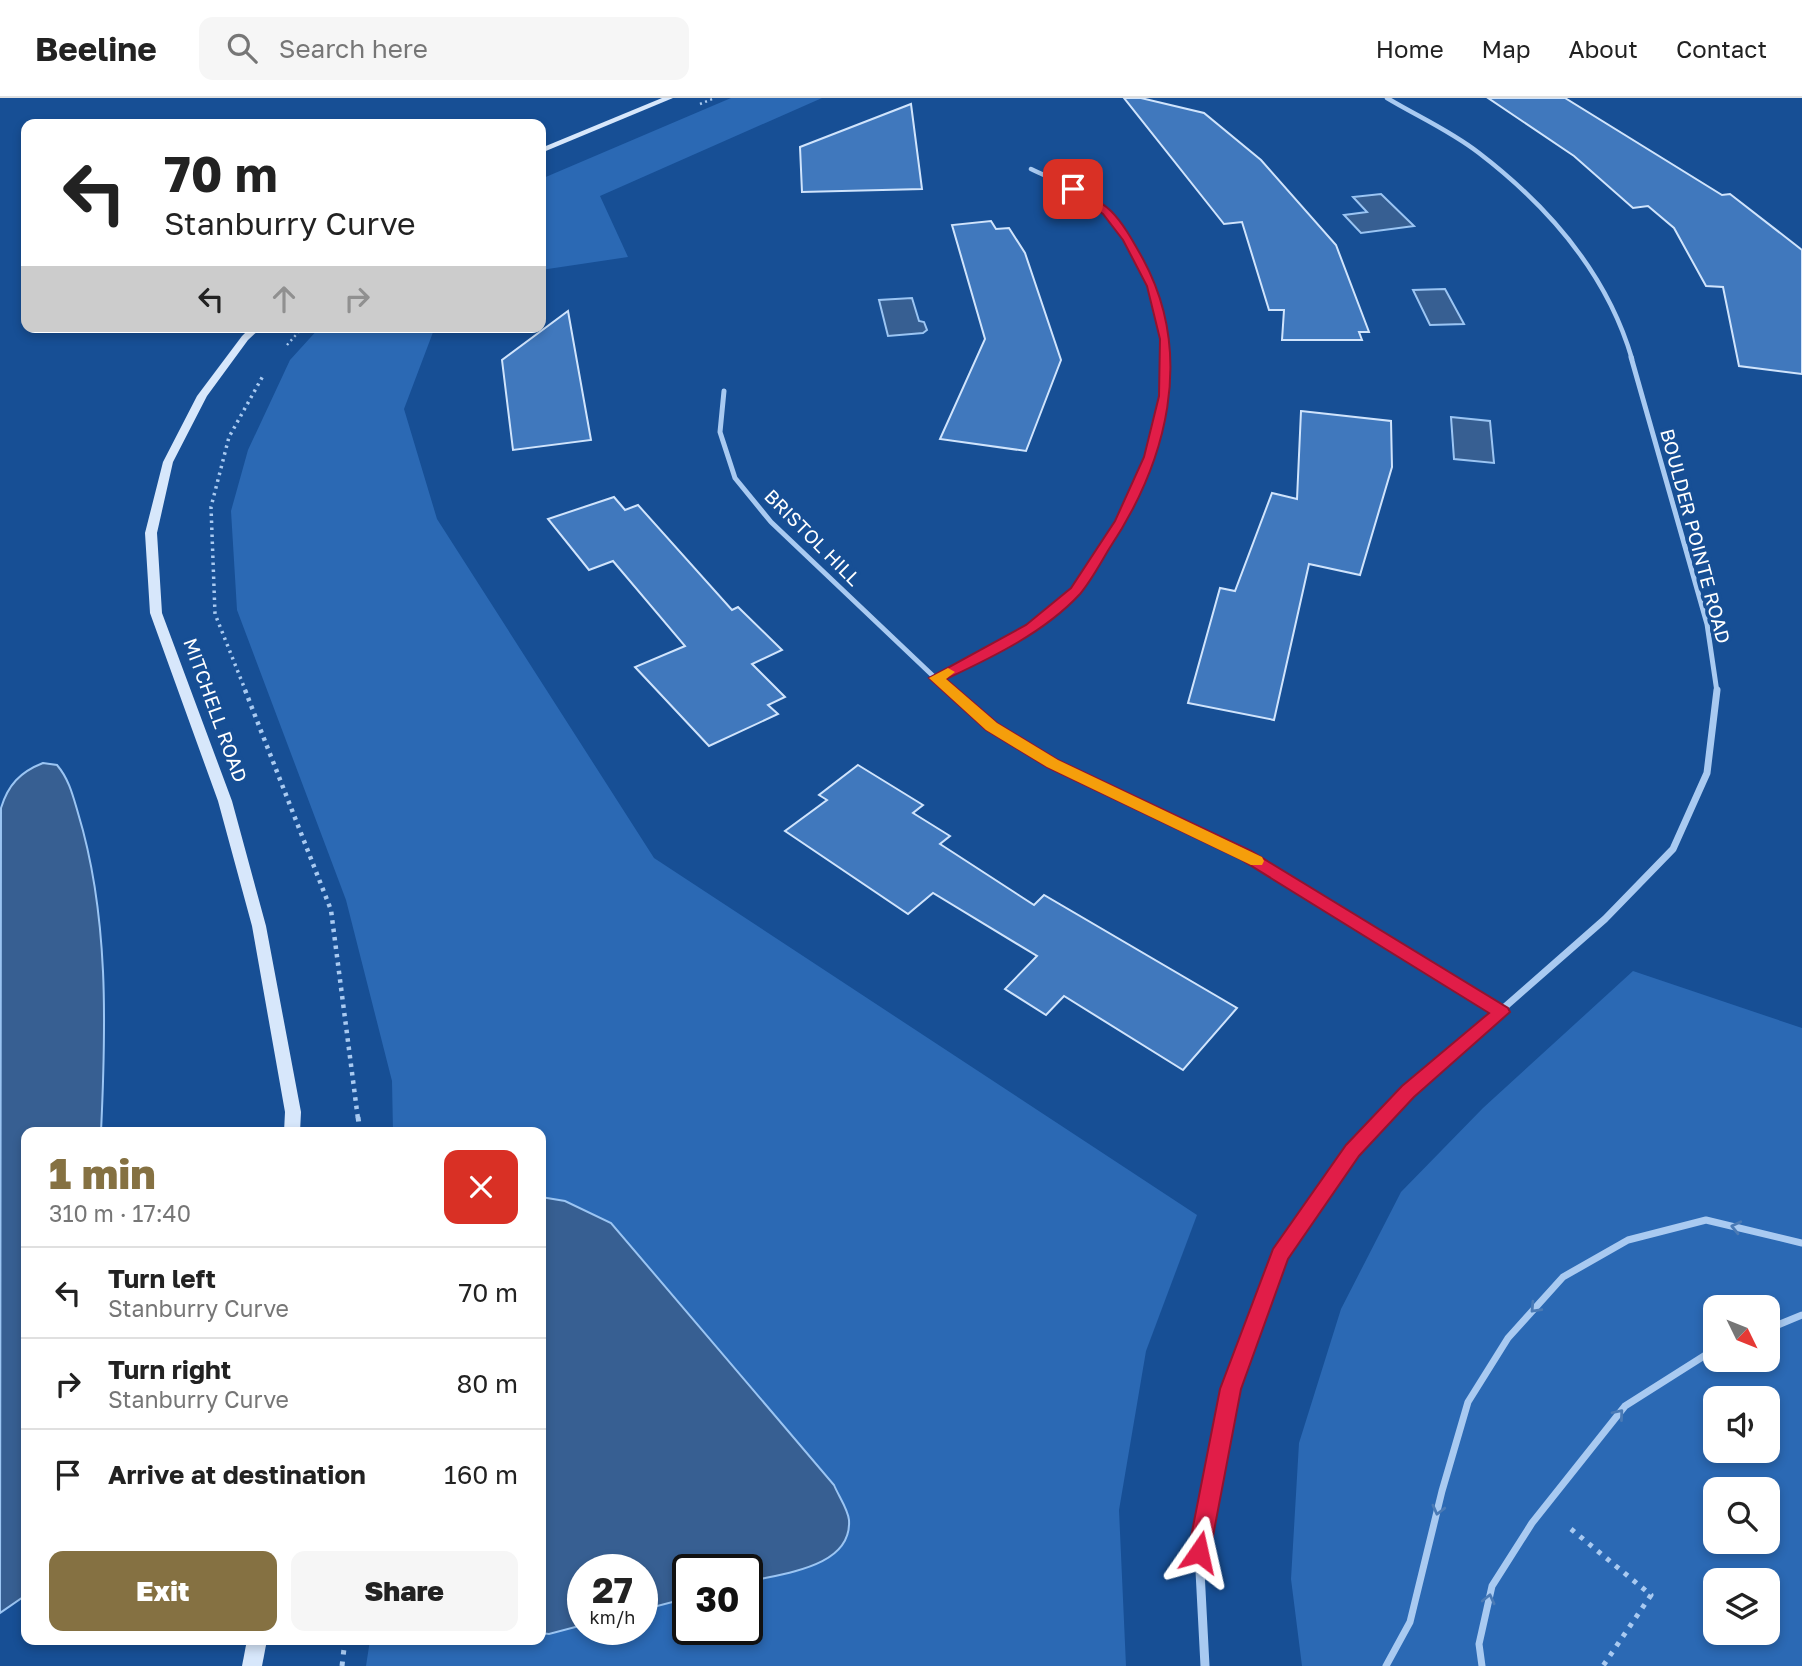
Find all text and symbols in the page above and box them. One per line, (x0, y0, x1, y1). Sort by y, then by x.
search box (199, 17, 689, 80)
text: Beeline (35, 29, 157, 68)
icon: search (223, 29, 261, 67)
text: Search here (279, 33, 428, 64)
text: Home (1376, 34, 1444, 63)
text: Map (1482, 34, 1531, 63)
text: About (1569, 34, 1638, 63)
text: Contact (1676, 34, 1767, 63)
text: 70 m (164, 144, 278, 203)
icon: left (49, 147, 140, 238)
pin (1043, 159, 1103, 219)
icon: arrive (1054, 170, 1092, 208)
text: Stanburry Curve (164, 204, 416, 242)
icon: left (192, 280, 230, 318)
icon: ahead (265, 280, 303, 318)
icon: right (338, 280, 376, 318)
street label: BOULDER POINTE ROAD (1656, 426, 1736, 646)
street label: BRISTOL HILL (760, 484, 866, 590)
street label: MITCHELL ROAD (179, 635, 253, 785)
text: 1 min (49, 1148, 156, 1198)
button: close (444, 1150, 518, 1224)
text: 310 m · 17:40 (49, 1199, 191, 1227)
one-way arrow (1730, 1221, 1742, 1236)
text: Turn left (108, 1263, 216, 1294)
icon: left (49, 1274, 87, 1312)
text: 70 m (459, 1277, 518, 1308)
text: Stanburry Curve (108, 1294, 289, 1322)
north arrow (1703, 1295, 1780, 1372)
map controls (1703, 1295, 1780, 1645)
one-way arrow (1530, 1300, 1543, 1313)
text: Turn right (108, 1354, 231, 1385)
icon: right (49, 1365, 87, 1403)
text: 80 m (457, 1368, 518, 1399)
text: Stanburry Curve (108, 1385, 289, 1413)
button: sound (1703, 1386, 1780, 1463)
one-way arrow (1611, 1409, 1623, 1422)
icon: arrive (49, 1456, 87, 1494)
text: Arrive at destination (108, 1459, 366, 1490)
text: 160 m (444, 1459, 518, 1490)
button: search (1703, 1477, 1780, 1554)
one-way arrow (1431, 1503, 1446, 1515)
position arrow (1162, 1515, 1236, 1589)
button: Exit (49, 1551, 277, 1631)
button: Share (291, 1551, 518, 1631)
speed limit sign: 30 (672, 1554, 763, 1645)
button: layers (1703, 1568, 1780, 1645)
text: 27 (592, 1569, 633, 1611)
one-way arrow (1481, 1593, 1495, 1605)
text: km/h (590, 1606, 635, 1628)

